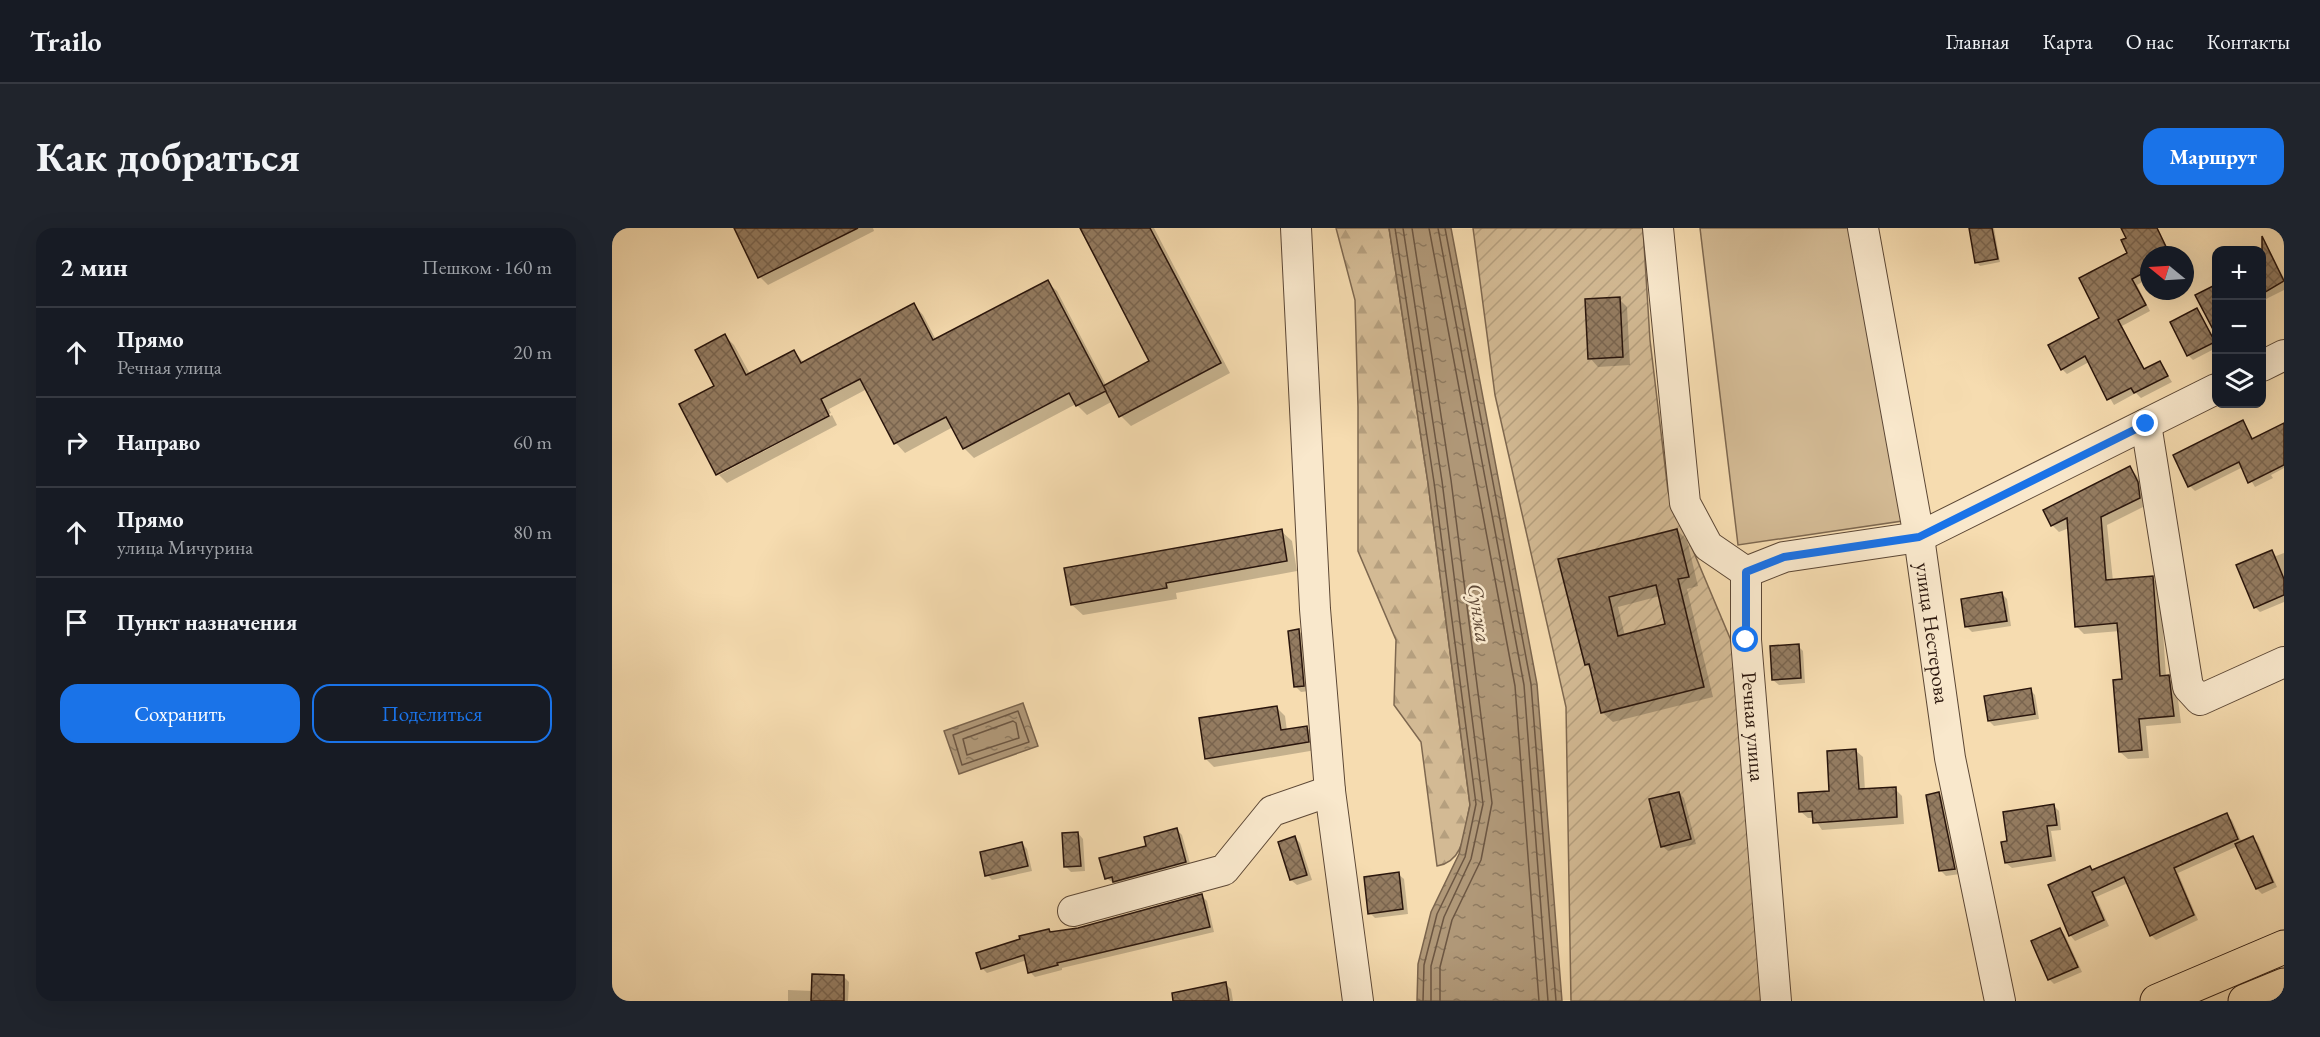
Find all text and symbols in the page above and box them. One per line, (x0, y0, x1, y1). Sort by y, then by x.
text: Trailo (30, 23, 102, 59)
text: Главная (1945, 28, 2009, 55)
text: Карта (2042, 28, 2093, 55)
text: О нас (2126, 28, 2174, 55)
text: Контакты (2207, 28, 2290, 55)
button: Маршрут (2143, 128, 2284, 185)
text: Как добраться (36, 129, 300, 184)
north arrow (2140, 246, 2194, 300)
map controls (2212, 246, 2266, 408)
button: + (2212, 246, 2266, 300)
text: 2 мин (60, 250, 128, 284)
text: Пешком · 160 m (422, 254, 552, 280)
button: − (2212, 300, 2266, 354)
text: Прямо (117, 325, 184, 354)
icon: ahead (60, 336, 93, 369)
text: 20 m (513, 339, 552, 365)
text: Речная улица (117, 354, 222, 380)
button: layers (2212, 354, 2266, 408)
route end (2132, 410, 2158, 436)
icon: right (60, 426, 93, 459)
text: Направо (117, 428, 200, 457)
text: 60 m (513, 429, 552, 455)
text: Прямо (117, 505, 184, 534)
icon: ahead (60, 516, 93, 549)
text: 80 m (513, 519, 552, 545)
text: улица Мичурина (117, 534, 253, 560)
street label: улица Нестерова (1910, 561, 1956, 706)
water label: Сунжа (1461, 581, 1499, 645)
icon: arrive (60, 606, 93, 639)
text: Пункт назначения (117, 608, 297, 637)
route start (1732, 626, 1758, 652)
street label: Речная улица (1736, 671, 1772, 783)
button: Сохранить (60, 684, 300, 743)
button: Поделиться (312, 684, 552, 743)

